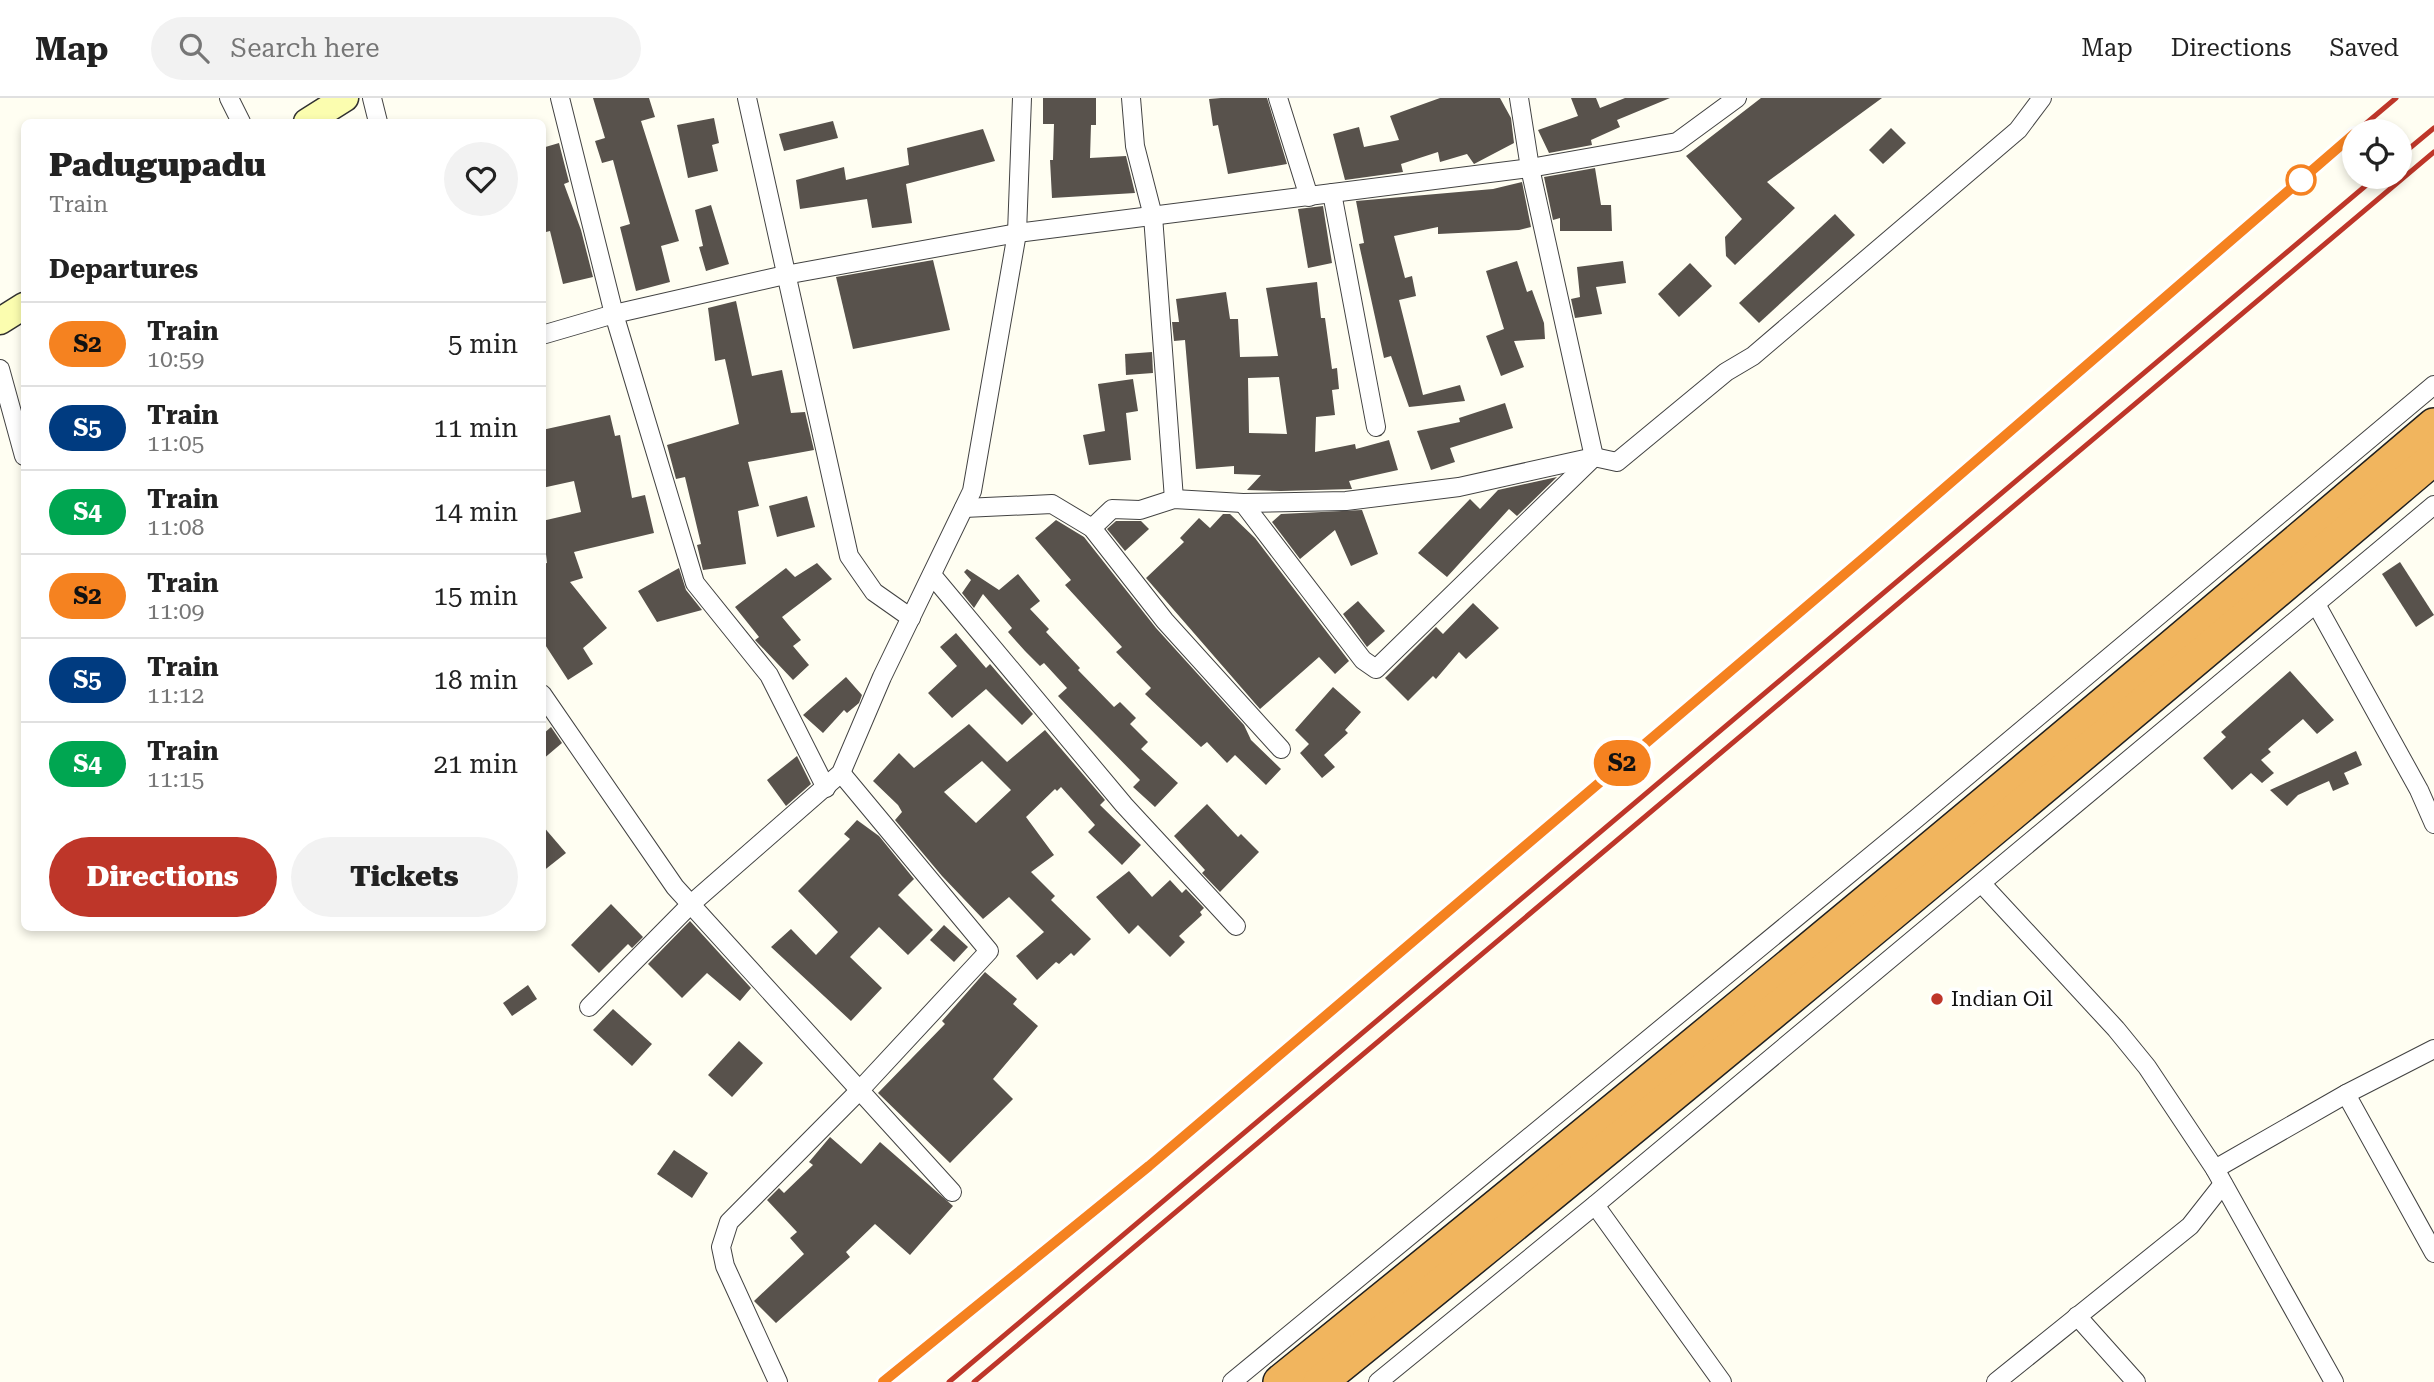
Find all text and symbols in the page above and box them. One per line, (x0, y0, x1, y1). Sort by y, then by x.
search box (151, 17, 641, 80)
text: Map (35, 29, 109, 68)
icon: search (175, 29, 213, 67)
text: Search here (231, 33, 380, 63)
text: Map (2081, 34, 2133, 62)
text: Directions (2171, 34, 2291, 62)
text: Saved (2329, 34, 2399, 62)
map controls (2342, 119, 2412, 189)
button: locate (2342, 119, 2412, 189)
button: heart (444, 142, 518, 216)
text: Padugupadu (49, 145, 266, 184)
unlabelled marker (2286, 165, 2316, 195)
text: Train (49, 191, 108, 218)
text: Departures (49, 254, 198, 284)
text: Train (147, 316, 219, 346)
text: 5 min (448, 329, 518, 359)
text: S2 (73, 330, 102, 358)
text: 10:59 (147, 346, 204, 373)
text: Train (147, 400, 219, 430)
text: 11 min (434, 413, 518, 443)
text: S5 (73, 414, 102, 442)
text: 11:05 (147, 430, 204, 457)
text: Train (147, 484, 219, 514)
text: 14 min (434, 497, 518, 527)
text: S4 (73, 498, 102, 526)
text: 11:08 (147, 514, 204, 541)
text: Train (147, 568, 219, 598)
text: 15 min (434, 581, 518, 611)
text: S2 (73, 582, 102, 610)
text: 11:09 (147, 598, 204, 625)
text: Train (147, 652, 219, 682)
text: 18 min (434, 665, 518, 695)
text: S5 (73, 666, 102, 694)
text: 11:12 (147, 682, 204, 709)
text: Train (147, 736, 219, 766)
line badge: S2 (1590, 740, 1654, 786)
text: 21 min (434, 749, 518, 779)
text: S2 (1608, 749, 1636, 777)
text: S4 (73, 750, 102, 778)
text: 11:15 (147, 766, 204, 793)
button: Directions (49, 837, 277, 917)
button: Tickets (291, 837, 518, 917)
place label: Indian Oil (1951, 987, 2053, 1011)
marker: Indian Oil (1929, 991, 1945, 1007)

